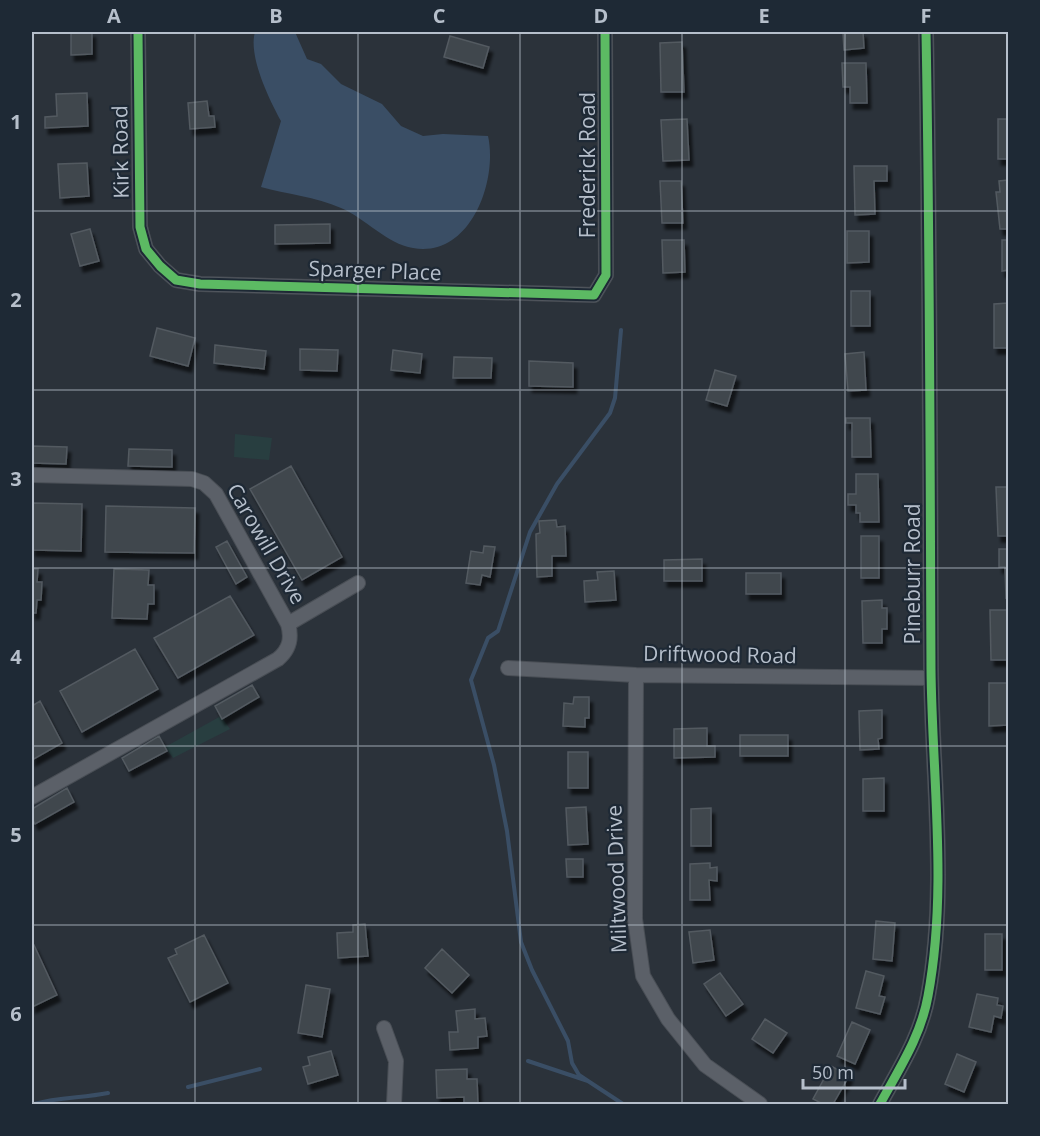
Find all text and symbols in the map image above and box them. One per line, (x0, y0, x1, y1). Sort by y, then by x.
text: A (107, 2, 121, 29)
text: B (269, 2, 283, 29)
text: C (433, 2, 446, 29)
text: D (594, 2, 608, 29)
text: E (758, 2, 770, 29)
text: F (921, 2, 931, 29)
street label: Frederick Road (573, 92, 601, 238)
street label: Kirk Road (105, 105, 135, 199)
text: 1 (10, 108, 22, 135)
street label: Sparger Place (308, 254, 442, 286)
text: 2 (10, 286, 22, 313)
text: 3 (10, 465, 22, 492)
street label: Carowill Drive (221, 478, 313, 609)
street label: Pineburr Road (898, 503, 926, 645)
street label: Driftwood Road (643, 639, 797, 669)
text: 4 (10, 643, 22, 670)
street label: Miltwood Drive (599, 804, 633, 954)
text: 5 (10, 821, 22, 848)
text: 6 (10, 1000, 22, 1027)
scale bar (803, 1052, 905, 1090)
text: 50 m (812, 1060, 854, 1084)

